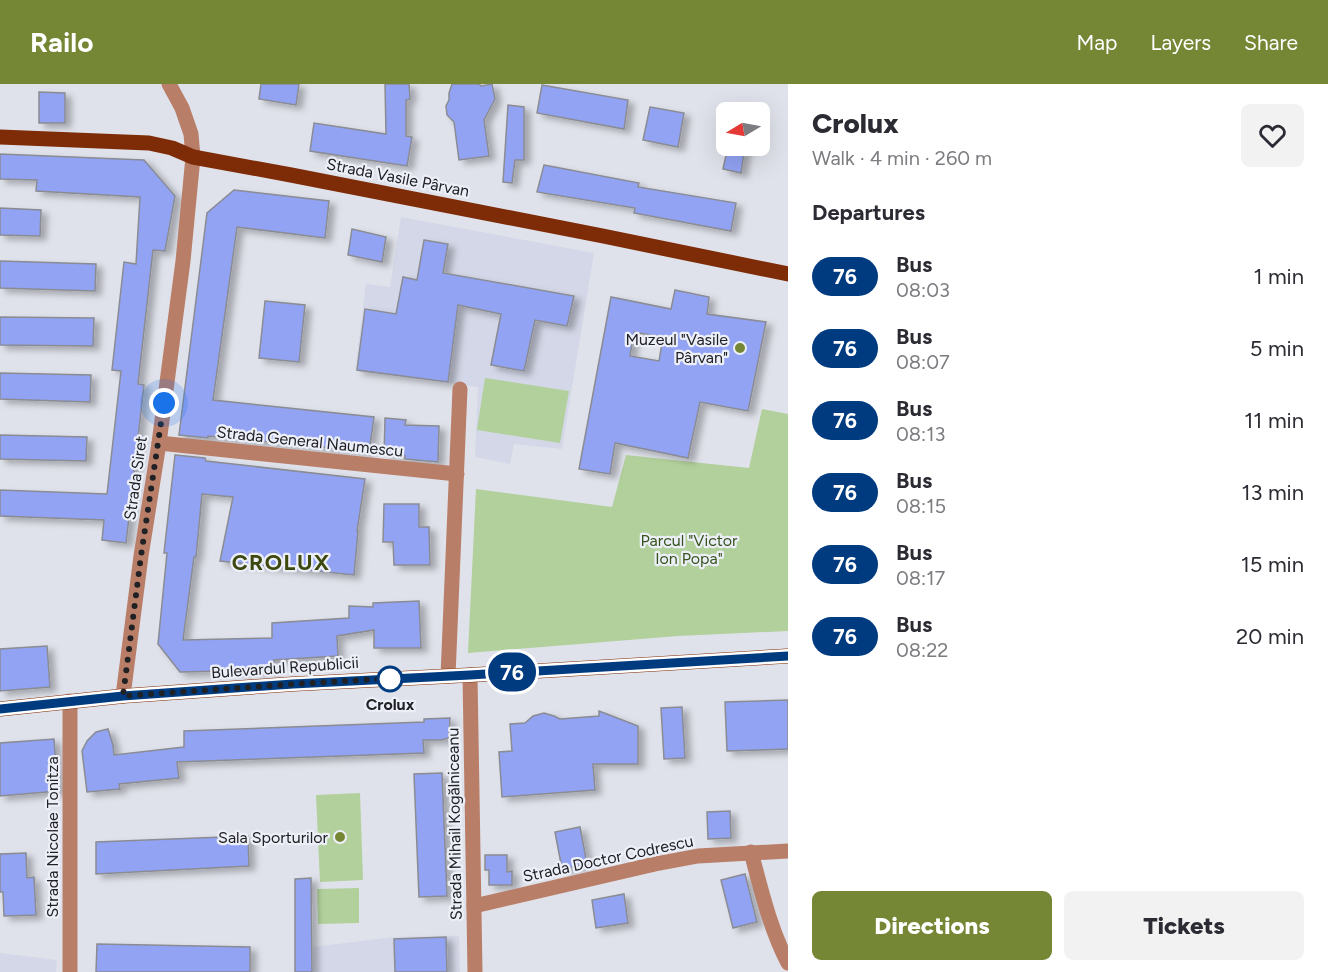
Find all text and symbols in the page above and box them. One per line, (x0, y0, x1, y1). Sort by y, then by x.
text: Railo (30, 25, 93, 59)
text: Map (1077, 30, 1117, 55)
text: Layers (1150, 30, 1211, 55)
text: Share (1244, 30, 1298, 55)
north arrow (716, 102, 770, 156)
map controls (716, 102, 770, 156)
button: heart (1241, 104, 1304, 167)
text: Crolux (812, 106, 899, 140)
text: Walk · 4 min · 260 m (812, 146, 992, 170)
street label: Strada Vasile Pârvan (325, 154, 471, 201)
text: Departures (812, 199, 925, 226)
text: Bus (896, 251, 932, 278)
text: 1 min (1253, 263, 1304, 290)
text: 76 (833, 264, 857, 289)
text: 08:03 (896, 278, 950, 302)
text: Bus (896, 323, 932, 350)
place label: Muzeul "Vasile Pârvan" (625, 330, 728, 367)
text: 5 min (1250, 335, 1304, 362)
text: 76 (833, 336, 857, 361)
marker: Muzeul "Vasile Pârvan" (733, 341, 747, 355)
text: 08:07 (896, 350, 950, 374)
your location (149, 388, 179, 418)
text: Bus (896, 395, 932, 422)
text: 11 min (1244, 407, 1304, 434)
text: 76 (833, 408, 857, 433)
street label: Strada General Naumescu (216, 422, 404, 461)
text: 08:13 (896, 422, 945, 446)
street label: Strada Siret (120, 435, 151, 521)
text: Bus (896, 467, 932, 494)
text: 13 min (1241, 479, 1304, 506)
text: 76 (833, 480, 857, 505)
text: 08:15 (896, 494, 946, 518)
park label: Parcul "Victor Ion Popa" (640, 531, 738, 568)
text: Bus (896, 539, 932, 566)
district label: CROLUX (232, 549, 330, 576)
text: 15 min (1241, 551, 1304, 578)
text: 76 (833, 552, 857, 577)
text: 08:17 (896, 566, 945, 590)
text: Bus (896, 611, 932, 638)
text: 20 min (1236, 623, 1304, 650)
text: 76 (833, 624, 857, 649)
text: 08:22 (896, 638, 949, 662)
line badge: 76 (485, 652, 539, 692)
street label: Bulevardul Republicii (211, 653, 360, 682)
text: 76 (500, 660, 524, 685)
marker: Crolux (377, 666, 403, 692)
place label: Crolux (366, 695, 415, 714)
street label: Strada Mihail Kogălniceanu (443, 728, 466, 920)
street label: Strada Nicolae Tonitza (43, 756, 62, 918)
place label: Sala Sporturilor (218, 828, 329, 847)
marker: Sala Sporturilor (333, 830, 347, 844)
street label: Strada Doctor Codrescu (521, 831, 695, 886)
button: Directions (812, 891, 1052, 960)
button: Tickets (1064, 891, 1304, 960)

